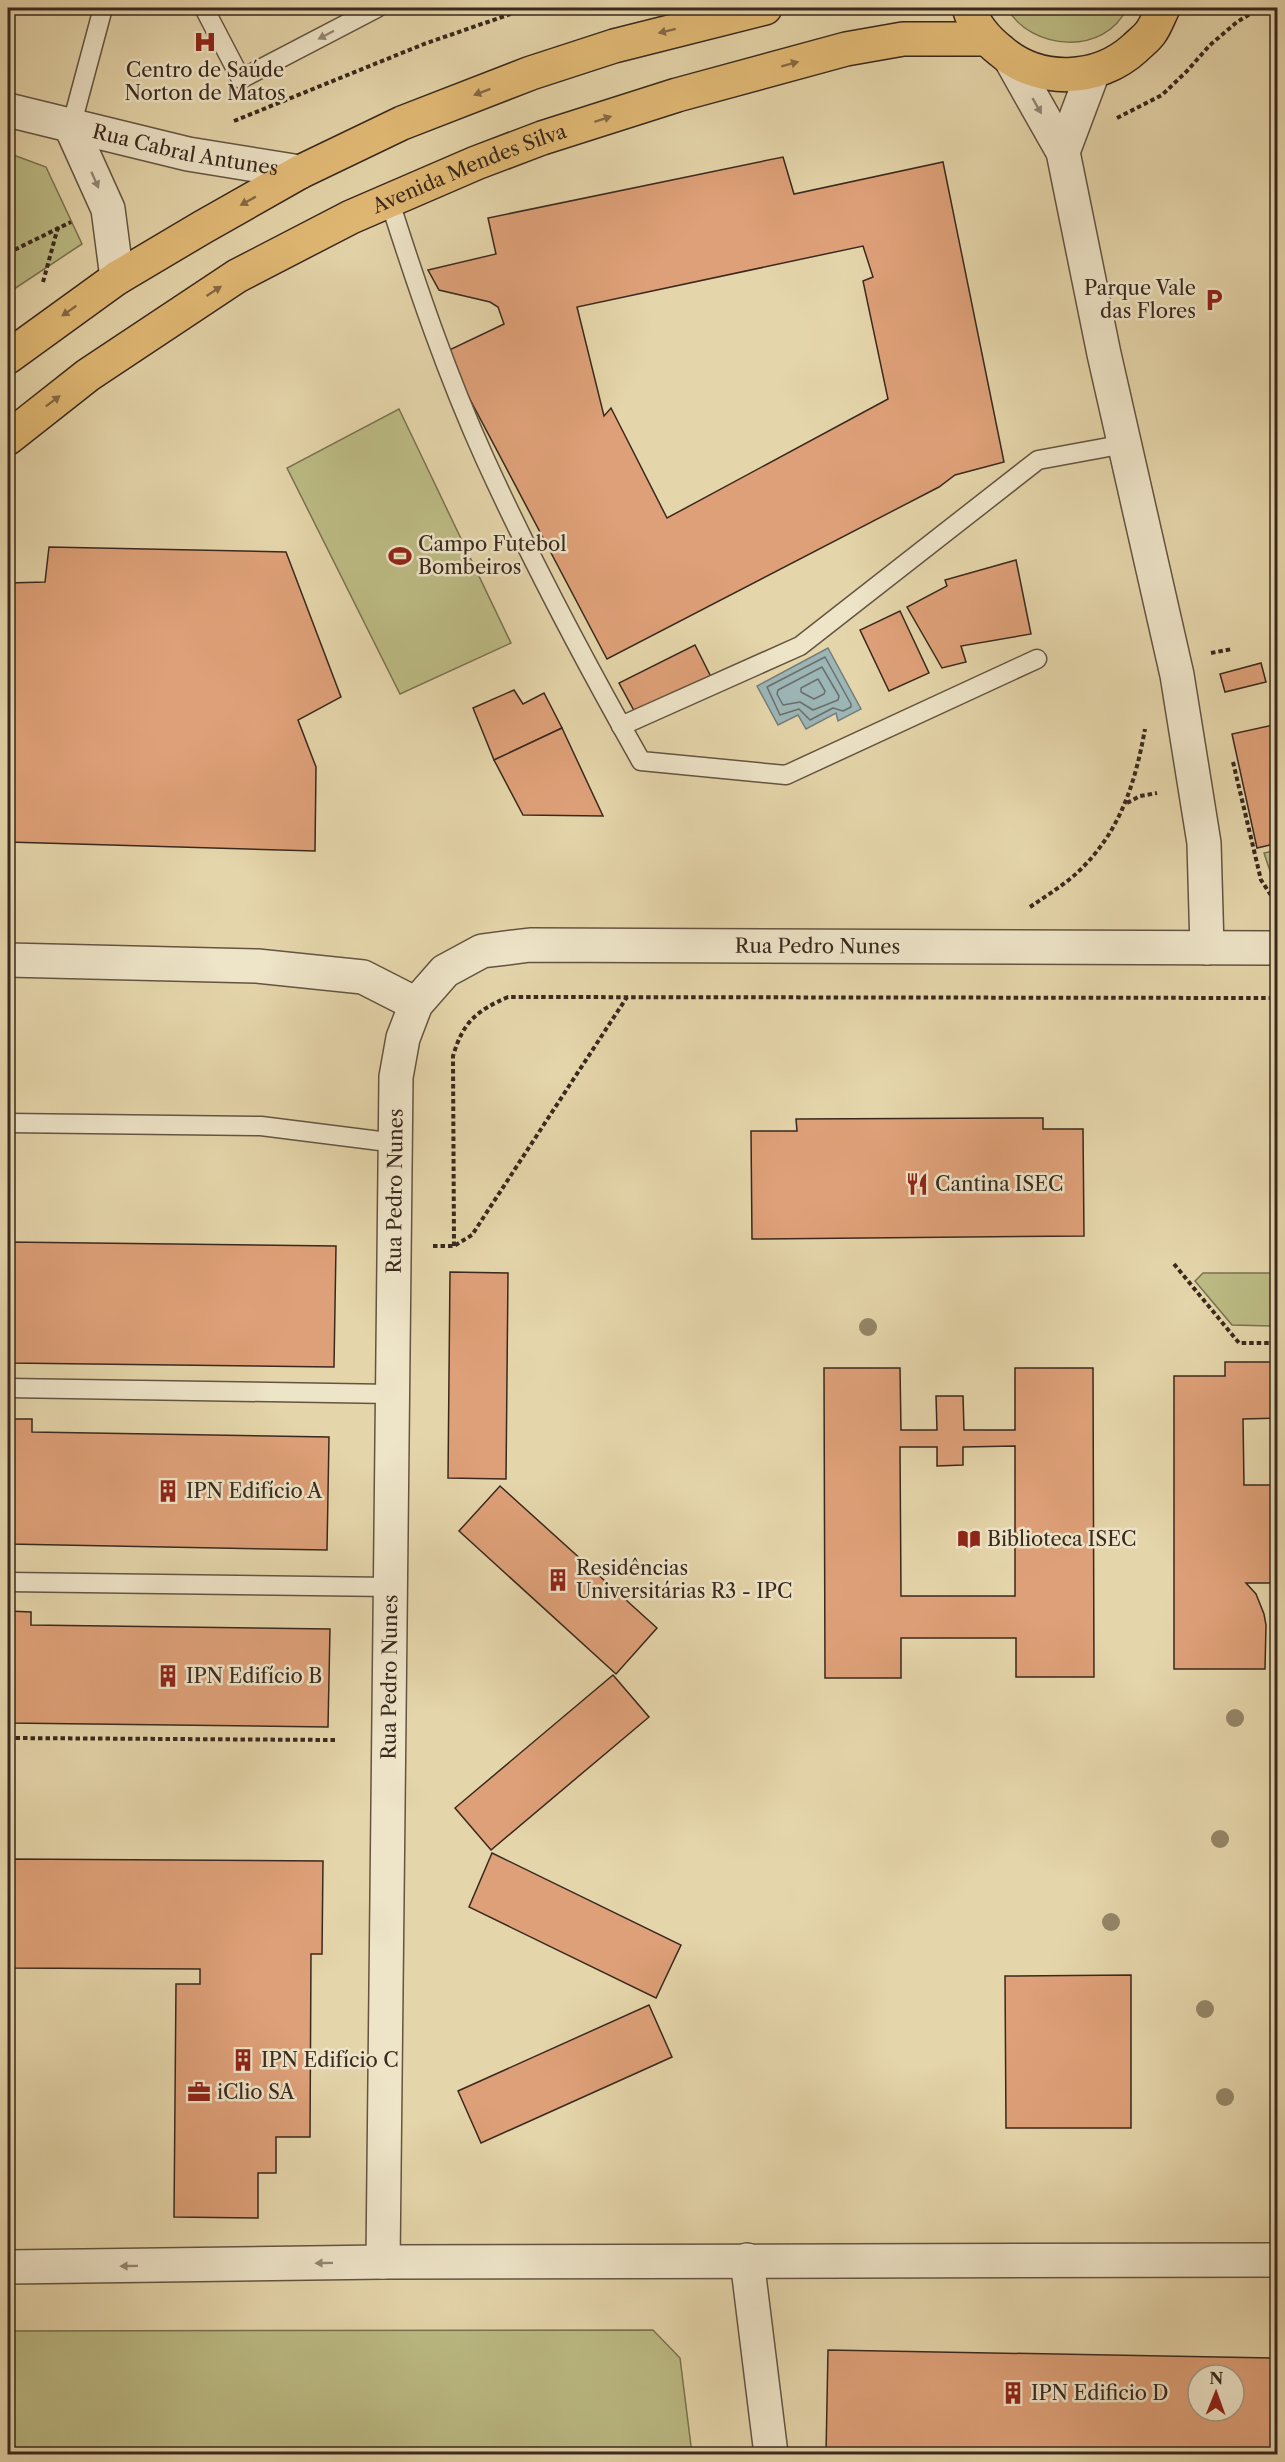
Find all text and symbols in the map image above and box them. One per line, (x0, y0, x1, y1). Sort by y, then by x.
one-way arrow (658, 27, 676, 37)
hospital icon: Centro de Saúde Norton de Matos (192, 29, 218, 55)
one-way arrow (317, 30, 334, 39)
place label: Centro de Saúde Norton de Matos (124, 58, 286, 105)
one-way arrow (781, 59, 799, 68)
one-way arrow (473, 88, 491, 97)
one-way arrow (1032, 98, 1042, 115)
one-way arrow (594, 114, 612, 123)
street label: Rua Cabral Antunes (90, 119, 280, 180)
street label: Avenida Mendes Silva (368, 119, 570, 219)
one-way arrow (91, 172, 100, 189)
one-way arrow (240, 196, 257, 206)
place label: Parque Vale das Flores (1084, 276, 1196, 323)
one-way arrow (206, 286, 222, 297)
parking icon: Parque Vale das Flores (1201, 287, 1227, 313)
one-way arrow (62, 305, 78, 317)
one-way arrow (46, 396, 61, 408)
place label: Campo Futebol Bombeiros (418, 532, 566, 579)
sports icon: Campo Futebol Bombeiros (387, 543, 413, 569)
street label: Rua Pedro Nunes (735, 934, 900, 958)
street label: Rua Pedro Nunes (382, 1108, 408, 1274)
restaurant icon: Cantina ISEC (904, 1171, 930, 1197)
place label: Cantina ISEC (935, 1172, 1064, 1196)
building icon: IPN Edifício A (155, 1478, 181, 1504)
place label: IPN Edifício A (186, 1479, 323, 1503)
library icon: Biblioteca ISEC (956, 1526, 982, 1552)
place label: Biblioteca ISEC (987, 1527, 1136, 1551)
place label: Residências Universitárias R3 - IPC (576, 1556, 792, 1603)
building icon: Residências Universitárias R3 - IPC (545, 1567, 571, 1593)
street label: Rua Pedro Nunes (377, 1594, 402, 1760)
building icon: IPN Edifício B (155, 1663, 181, 1689)
place label: IPN Edifício B (186, 1664, 322, 1688)
building icon: IPN Edifício C (230, 2047, 256, 2073)
place label: IPN Edifício C (261, 2048, 399, 2072)
office icon: iClio SA (186, 2079, 212, 2105)
place label: iClio SA (217, 2080, 296, 2104)
one-way arrow (315, 2258, 334, 2268)
one-way arrow (120, 2261, 139, 2270)
north arrow (1186, 2363, 1246, 2423)
text: N (1209, 2368, 1223, 2388)
building icon: IPN Edificio D (1000, 2380, 1026, 2406)
place label: IPN Edificio D (1031, 2381, 1169, 2405)

